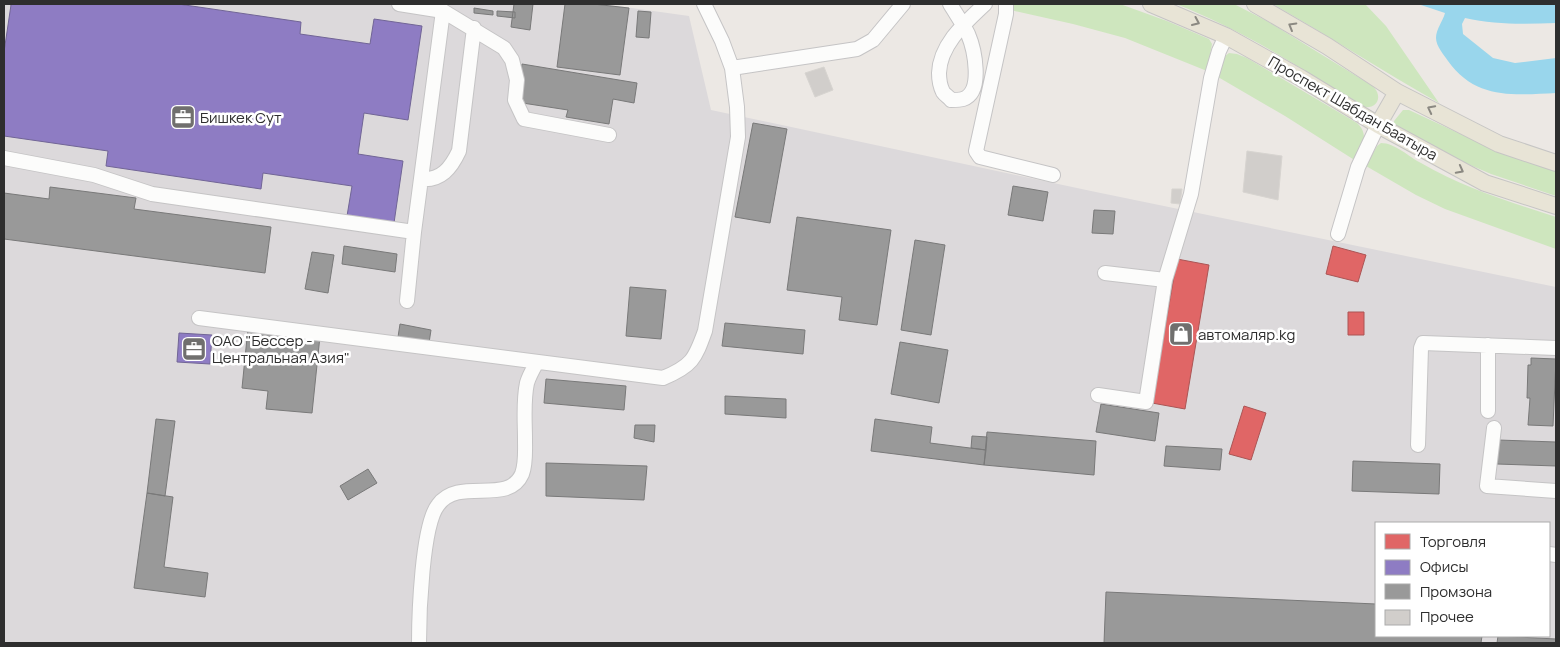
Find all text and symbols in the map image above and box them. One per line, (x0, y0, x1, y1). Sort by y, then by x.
one-way arrow (1191, 16, 1200, 27)
one-way arrow (1289, 22, 1298, 32)
street label: Проспект Шабдан Баатыра (1265, 51, 1441, 165)
office icon: Бишкек Сут (170, 104, 196, 130)
one-way arrow (1428, 105, 1437, 115)
place label: Бишкек Сут (200, 107, 282, 128)
one-way arrow (1455, 164, 1464, 174)
shop icon: автомаляр.kg (1168, 321, 1194, 347)
place label: автомаляр.kg (1198, 324, 1295, 345)
place label: ОАО "Бессер - Центральная Азия" (212, 330, 350, 368)
office icon: ОАО "Бессер - Центральная Азия" (181, 336, 207, 362)
legend (1375, 522, 1550, 637)
text: Торговля (1420, 531, 1486, 552)
text: Офисы (1420, 556, 1469, 577)
text: Промзона (1420, 581, 1492, 602)
text: Прочее (1420, 606, 1474, 627)

